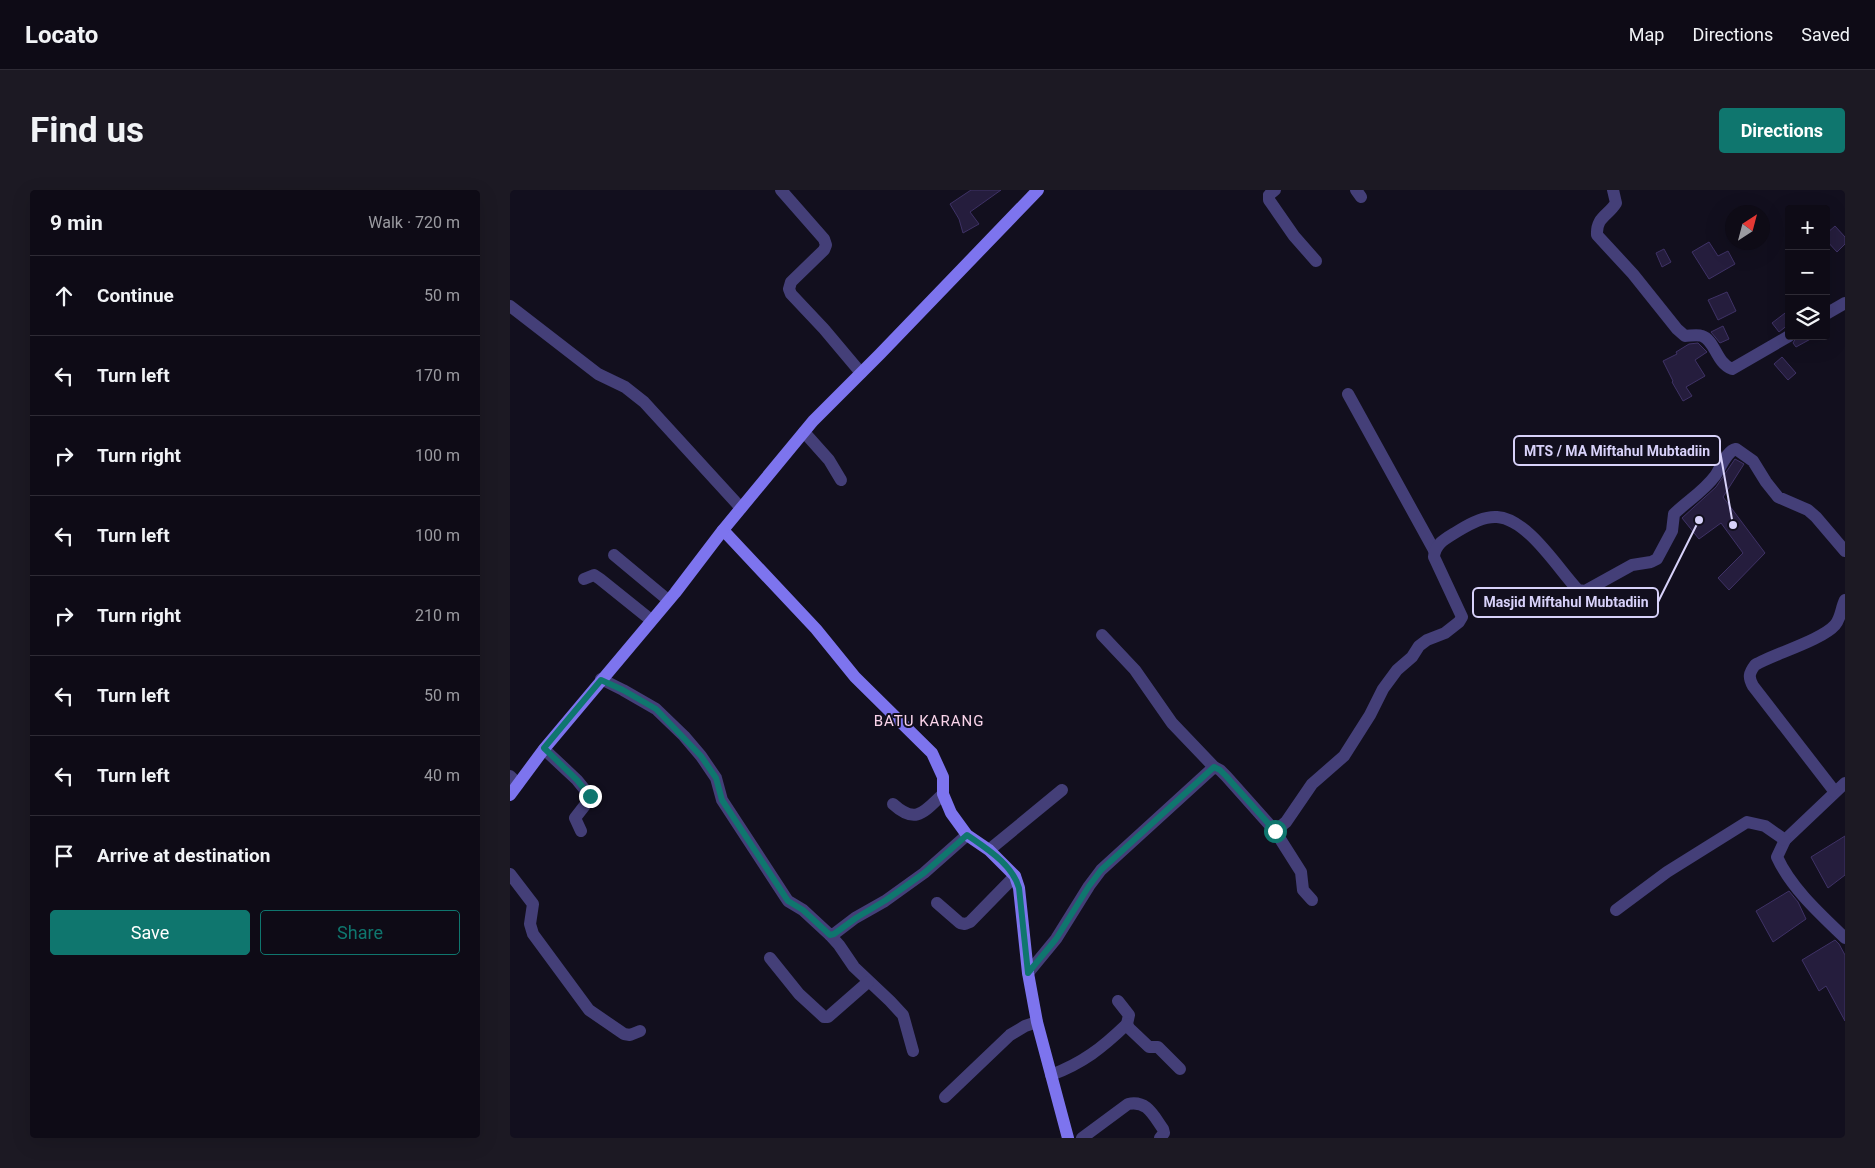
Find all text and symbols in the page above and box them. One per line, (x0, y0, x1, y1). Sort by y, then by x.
text: Locato (25, 21, 98, 49)
text: Map (1629, 24, 1664, 45)
text: Directions (1692, 24, 1773, 45)
text: Saved (1801, 24, 1850, 45)
button: Directions (1719, 108, 1845, 153)
text: Find us (30, 110, 144, 151)
north arrow (1725, 205, 1770, 250)
map controls (1785, 205, 1830, 340)
button: + (1785, 205, 1830, 250)
text: 9 min (50, 211, 103, 235)
text: Walk · 720 m (368, 213, 460, 232)
button: − (1785, 250, 1830, 295)
icon: ahead (50, 282, 78, 310)
text: Continue (97, 284, 174, 307)
text: 50 m (424, 286, 460, 305)
button: layers (1785, 295, 1830, 340)
icon: left (50, 362, 78, 390)
text: Turn left (97, 364, 170, 387)
text: 170 m (415, 366, 460, 385)
callout: MTS / MA Miftahul Mubtadiin (1514, 436, 1720, 465)
icon: right (50, 442, 78, 470)
text: MTS / MA Miftahul Mubtadiin (1524, 443, 1710, 459)
text: Turn right (97, 444, 181, 467)
text: 100 m (415, 446, 460, 465)
icon: left (50, 522, 78, 550)
text: Turn left (97, 524, 170, 547)
text: 100 m (415, 526, 460, 545)
callout: Masjid Miftahul Mubtadiin (1473, 588, 1658, 617)
text: Masjid Miftahul Mubtadiin (1483, 594, 1649, 610)
icon: right (50, 602, 78, 630)
text: Turn right (97, 604, 181, 627)
text: 210 m (415, 606, 460, 625)
icon: left (50, 682, 78, 710)
text: Turn left (97, 684, 170, 707)
text: 50 m (424, 686, 460, 705)
district label: BATU KARANG (874, 712, 984, 730)
icon: left (50, 762, 78, 790)
text: Turn left (97, 764, 170, 787)
text: 40 m (424, 766, 460, 785)
route end (579, 785, 602, 808)
route start (1264, 820, 1287, 843)
icon: arrive (50, 842, 78, 870)
text: Arrive at destination (97, 844, 270, 867)
button: Save (50, 910, 250, 955)
button: Share (260, 910, 460, 955)

